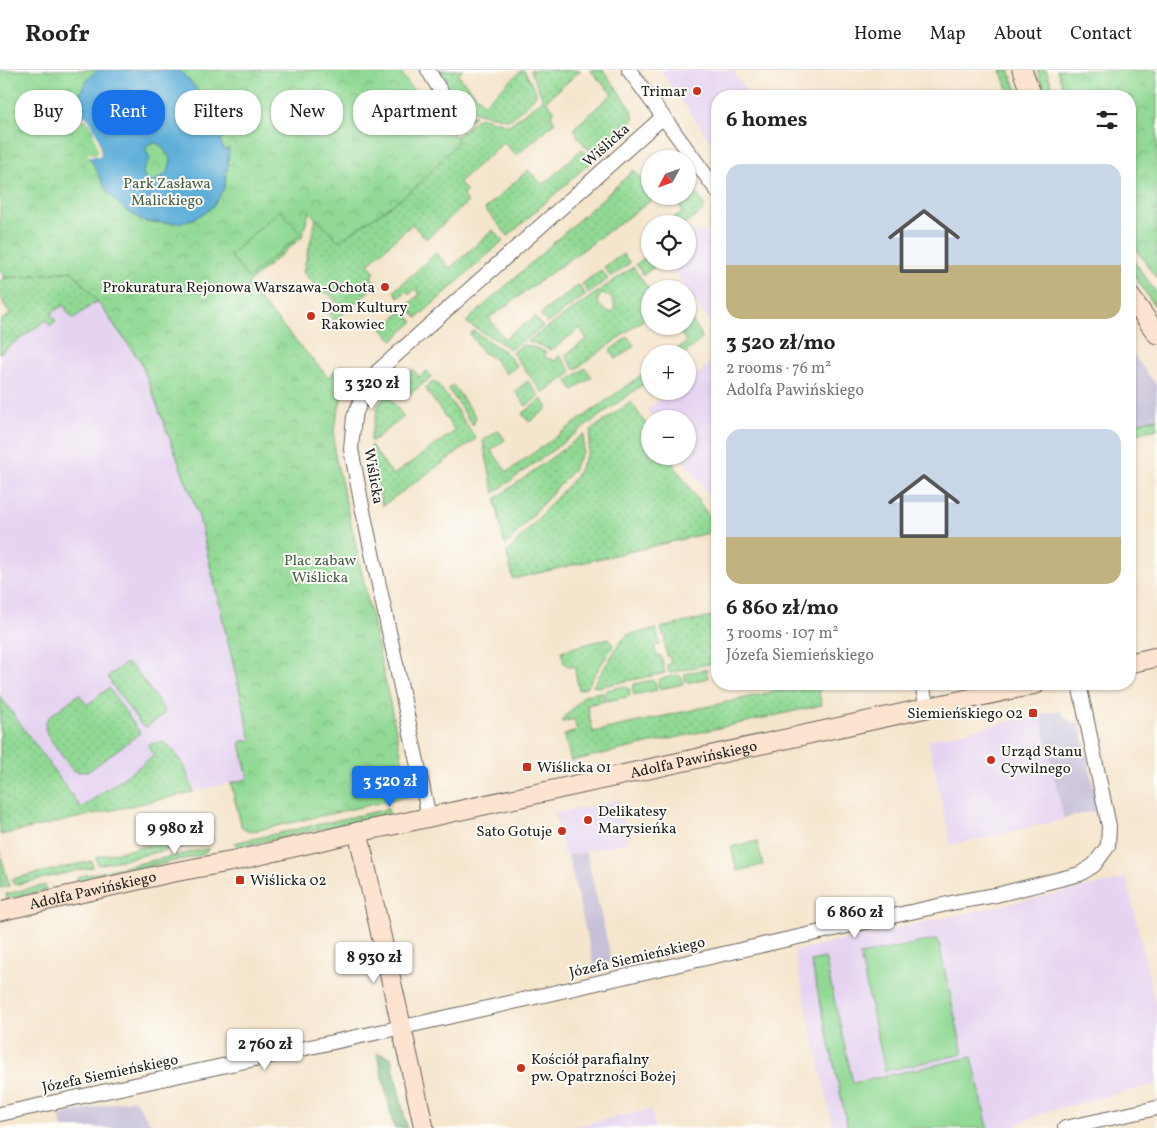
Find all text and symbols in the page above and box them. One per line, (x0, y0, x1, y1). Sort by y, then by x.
text: Roofr (25, 18, 90, 52)
text: Home (854, 22, 902, 47)
text: Map (930, 22, 966, 47)
text: About (994, 22, 1042, 47)
text: Contact (1070, 22, 1132, 47)
place label: Trimar (641, 82, 687, 103)
marker: Trimar (691, 85, 703, 97)
chip: Buy (15, 90, 82, 135)
chip: Rent (92, 90, 165, 135)
chip: Filters (175, 90, 261, 135)
chip: New (271, 90, 343, 135)
chip: Apartment (353, 90, 476, 135)
text: 6 homes (726, 106, 807, 135)
icon: filters (1093, 106, 1121, 134)
street label: Wiślicka (579, 119, 635, 173)
north arrow (641, 150, 696, 205)
map controls (641, 150, 696, 465)
park label: Park Zasława Malickiego (123, 174, 211, 212)
icon: home (879, 196, 969, 286)
button: locate (641, 215, 696, 270)
place label: Prokuratura Rejonowa Warszawa-Ochota (102, 278, 375, 299)
button: layers (641, 280, 696, 335)
marker: Prokuratura Rejonowa Warszawa-Ochota (379, 281, 391, 293)
place label: Dom Kultury Rakowiec (321, 298, 407, 336)
marker: Dom Kultury Rakowiec (305, 310, 317, 322)
text: 3 520 zł/mo (726, 329, 836, 358)
button: + (641, 345, 696, 400)
text: 2 rooms · 76 m² (726, 358, 831, 380)
pin: 3 320 zł (320, 368, 424, 410)
text: 3 320 zł (345, 373, 399, 395)
text: Adolfa Pawińskiego (726, 380, 864, 402)
button: − (641, 410, 696, 465)
street label: Wiślicka (357, 447, 388, 506)
icon: home (879, 461, 969, 551)
park label: Plac zabaw Wiślicka (284, 551, 356, 589)
text: 6 860 zł/mo (726, 594, 838, 623)
text: 3 rooms · 107 m² (726, 623, 839, 645)
text: Józefa Siemieńskiego (726, 645, 874, 667)
place label: Siemieńskiego 02 (907, 704, 1023, 725)
marker: Siemieńskiego 02 (1027, 707, 1039, 719)
street label: Adolfa Pawińskiego (628, 736, 759, 785)
place label: Urząd Stanu Cywilnego (1001, 742, 1082, 780)
marker: Urząd Stanu Cywilnego (985, 754, 997, 766)
place label: Wiślicka 01 (537, 758, 611, 779)
marker: Wiślicka 01 (521, 761, 533, 773)
pin: 3 520 zł (338, 766, 442, 808)
text: 3 520 zł (363, 771, 417, 793)
place label: Delikatesy Marysieńka (598, 802, 676, 840)
pin: 9 980 zł (123, 812, 227, 855)
marker: Delikatesy Marysieńka (582, 814, 594, 826)
text: 9 980 zł (147, 818, 203, 840)
place label: Sato Gotuje (476, 822, 552, 843)
marker: Sato Gotuje (556, 825, 568, 837)
street label: Adolfa Pawińskiego (28, 867, 158, 916)
place label: Wiślicka 02 (250, 871, 327, 892)
marker: Wiślicka 02 (234, 874, 246, 886)
pin: 6 860 zł (803, 896, 907, 939)
text: 6 860 zł (827, 902, 883, 924)
street label: Józefa Siemieńskiego (567, 933, 707, 984)
pin: 8 930 zł (322, 942, 426, 984)
text: 8 930 zł (346, 947, 402, 969)
pin: 2 760 zł (213, 1028, 317, 1071)
text: 2 760 zł (238, 1034, 292, 1056)
street label: Józefa Siemieńskiego (40, 1050, 180, 1099)
place label: Kościół parafialny pw. Opatrzności Bożej (531, 1050, 676, 1088)
marker: Kościół parafialny pw. Opatrzności Bożej (515, 1062, 527, 1074)

